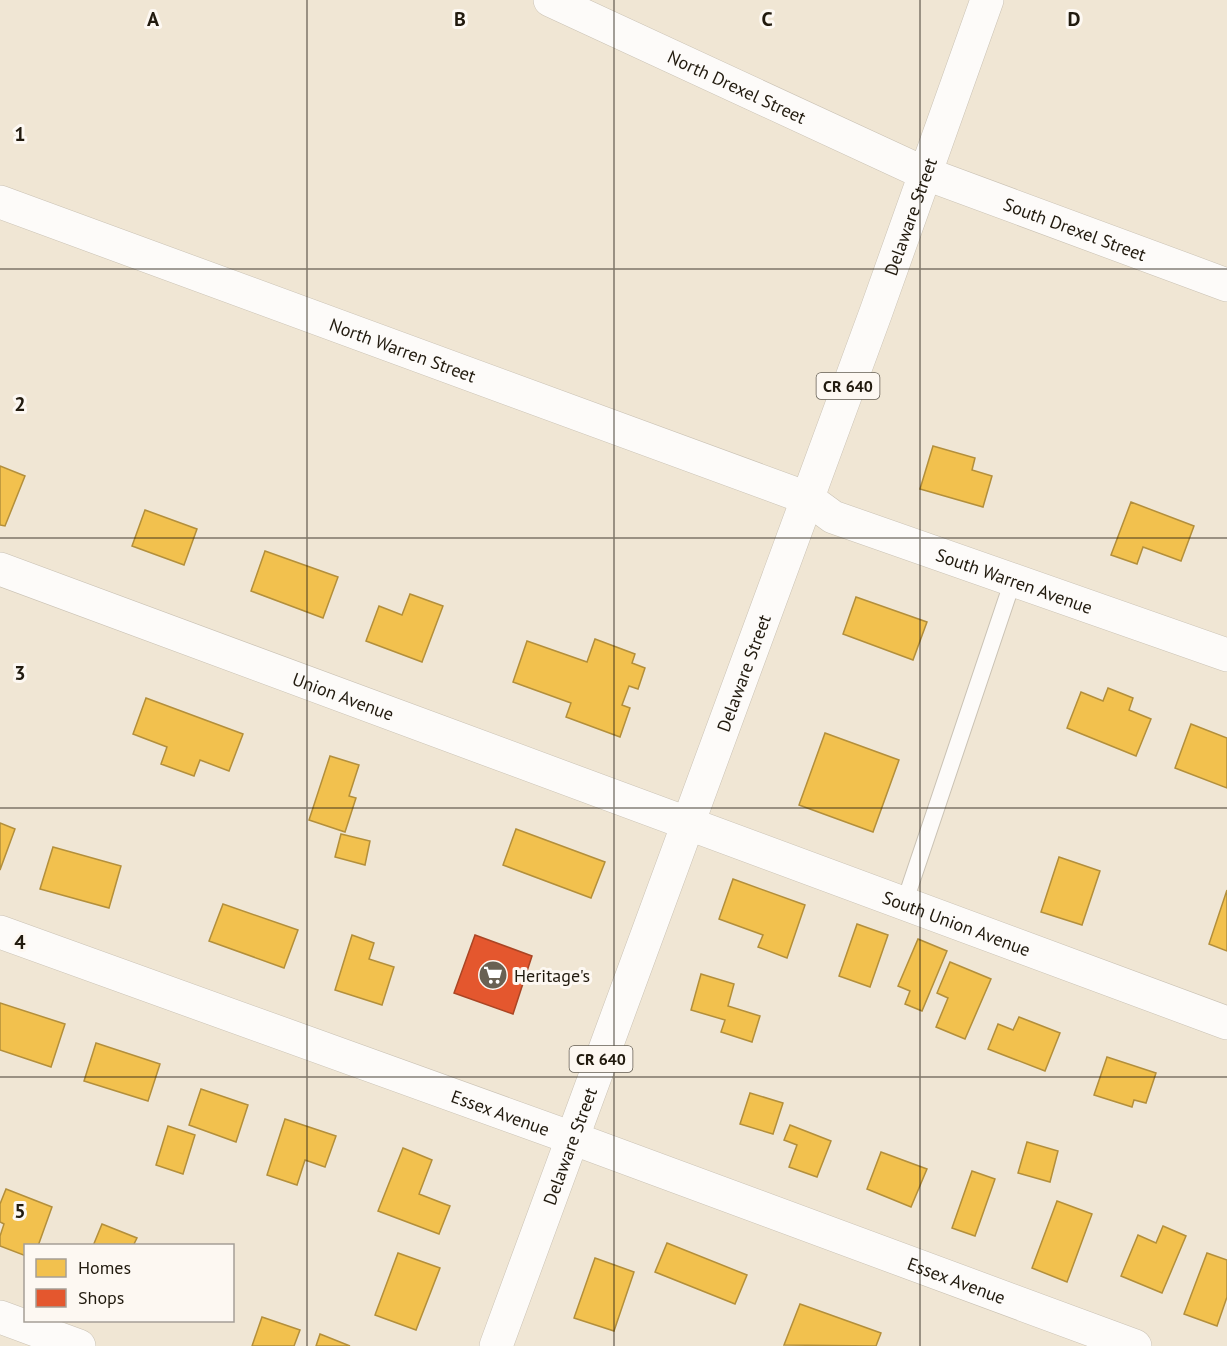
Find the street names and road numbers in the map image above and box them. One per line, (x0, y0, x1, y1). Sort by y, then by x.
street label: North Drexel Street (664, 45, 810, 128)
street label: Delaware Street (878, 154, 942, 278)
street label: South Drexel Street (1000, 192, 1149, 266)
street label: North Warren Street (326, 312, 479, 387)
road number: CR 640 (816, 373, 880, 399)
street label: South Warren Avenue (933, 543, 1096, 619)
street label: Delaware Street (711, 611, 775, 735)
street label: Union Avenue (289, 667, 397, 725)
street label: South Union Avenue (879, 885, 1034, 961)
road number: CR 640 (570, 1046, 632, 1072)
street label: Essex Avenue (448, 1084, 553, 1140)
street label: Delaware Street (537, 1084, 602, 1208)
street label: Essex Avenue (904, 1252, 1009, 1309)

